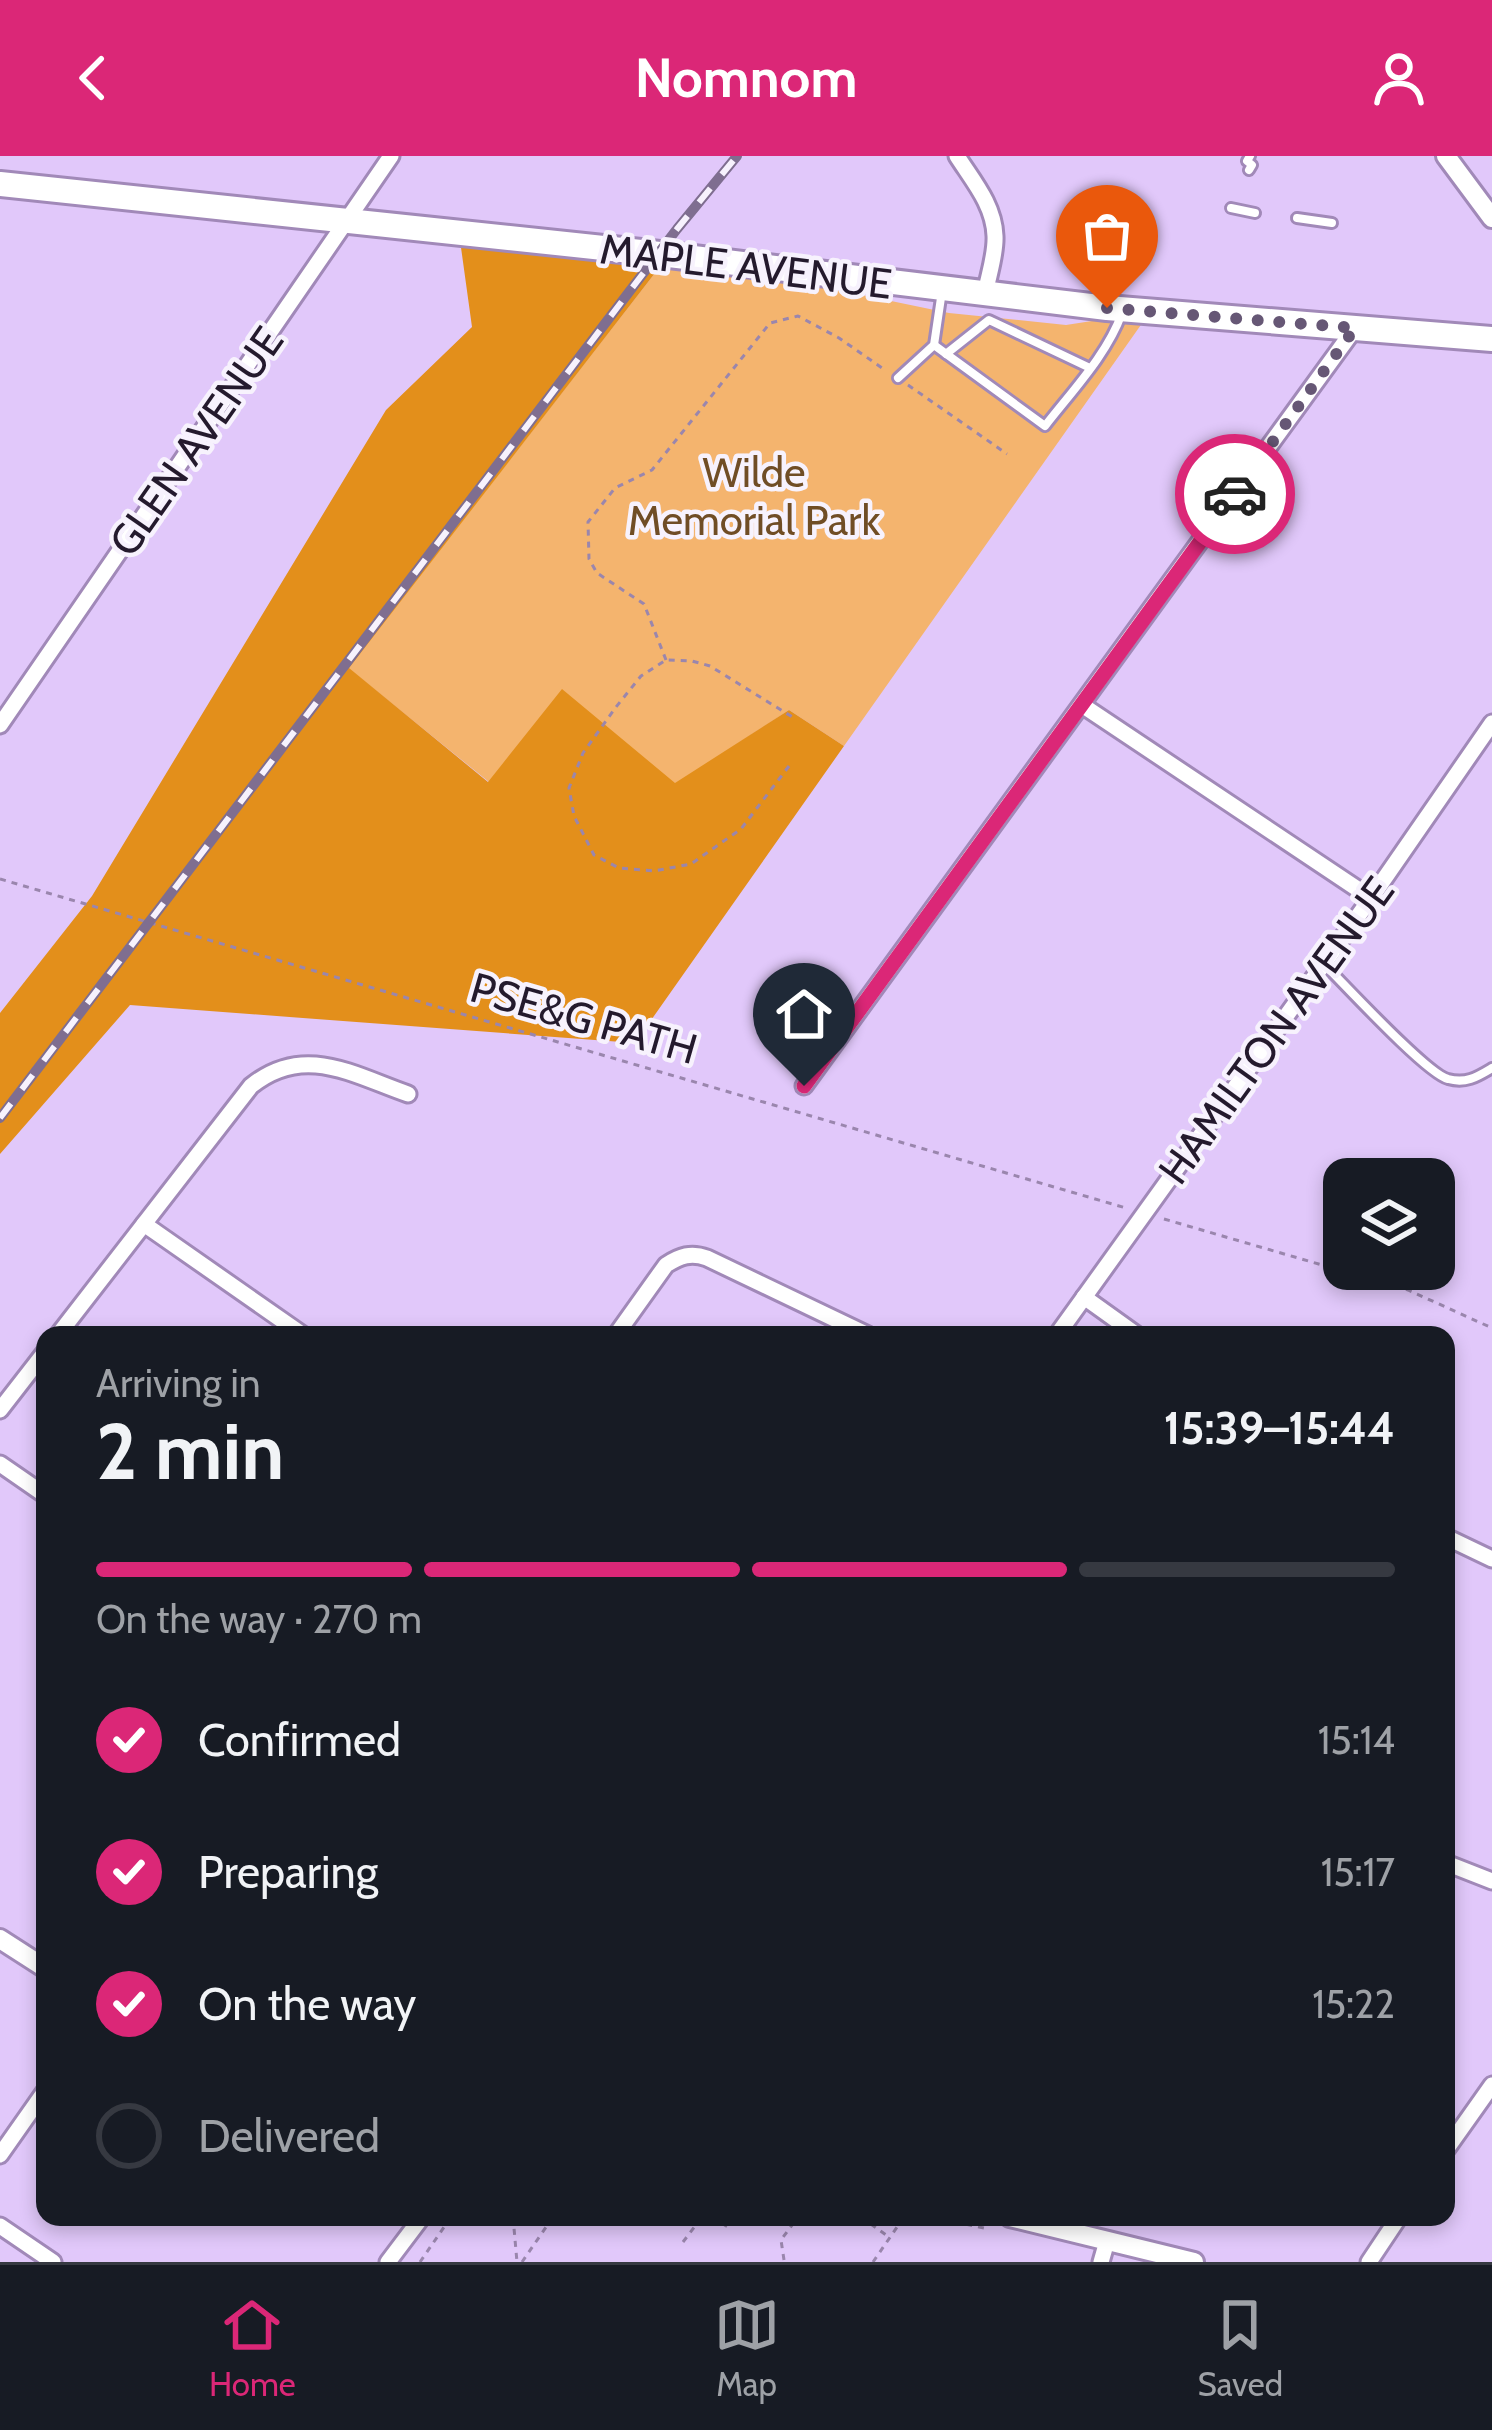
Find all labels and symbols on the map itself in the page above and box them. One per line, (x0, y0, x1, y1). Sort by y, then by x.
pin (1056, 185, 1158, 308)
street label: MAPLE AVENUE (597, 222, 895, 310)
street label: GLEN AVENUE (98, 317, 294, 565)
courier (1175, 434, 1295, 554)
park label: Wilde Memorial Park (628, 446, 880, 546)
street label: HAMILTON AVENUE (1147, 866, 1405, 1194)
street label: PSE&G PATH (465, 961, 703, 1075)
pin (753, 963, 855, 1086)

